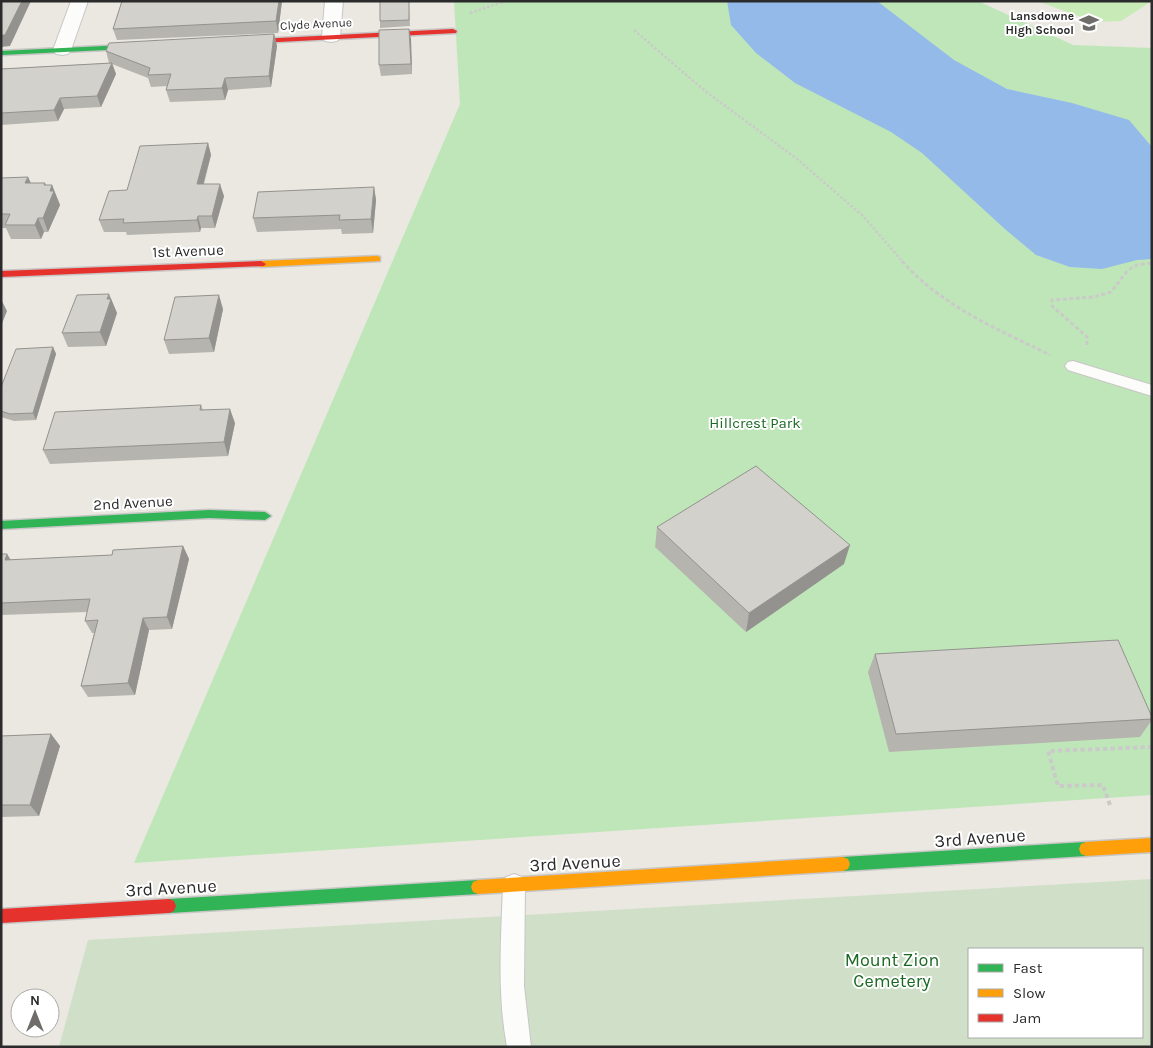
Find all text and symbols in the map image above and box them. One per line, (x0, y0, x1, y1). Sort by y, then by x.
place label: Lansdowne High School (1005, 9, 1074, 37)
school or university icon: Lansdowne High School (1078, 12, 1100, 34)
street label: Clyde Avenue (280, 15, 352, 33)
street label: 1st Avenue (152, 241, 224, 261)
park label: Hillcrest Park (709, 414, 801, 432)
street label: 2nd Avenue (93, 492, 173, 514)
street label: 3rd Avenue (934, 824, 1026, 852)
street label: 3rd Avenue (529, 850, 621, 876)
street label: 3rd Avenue (125, 875, 217, 901)
legend (968, 948, 1143, 1038)
park label: Mount Zion Cemetery (845, 949, 939, 992)
text: Fast (1013, 959, 1043, 977)
text: Slow (1013, 984, 1045, 1002)
north arrow (10, 988, 60, 1038)
text: N (30, 992, 40, 1009)
text: Jam (1013, 1009, 1041, 1027)

